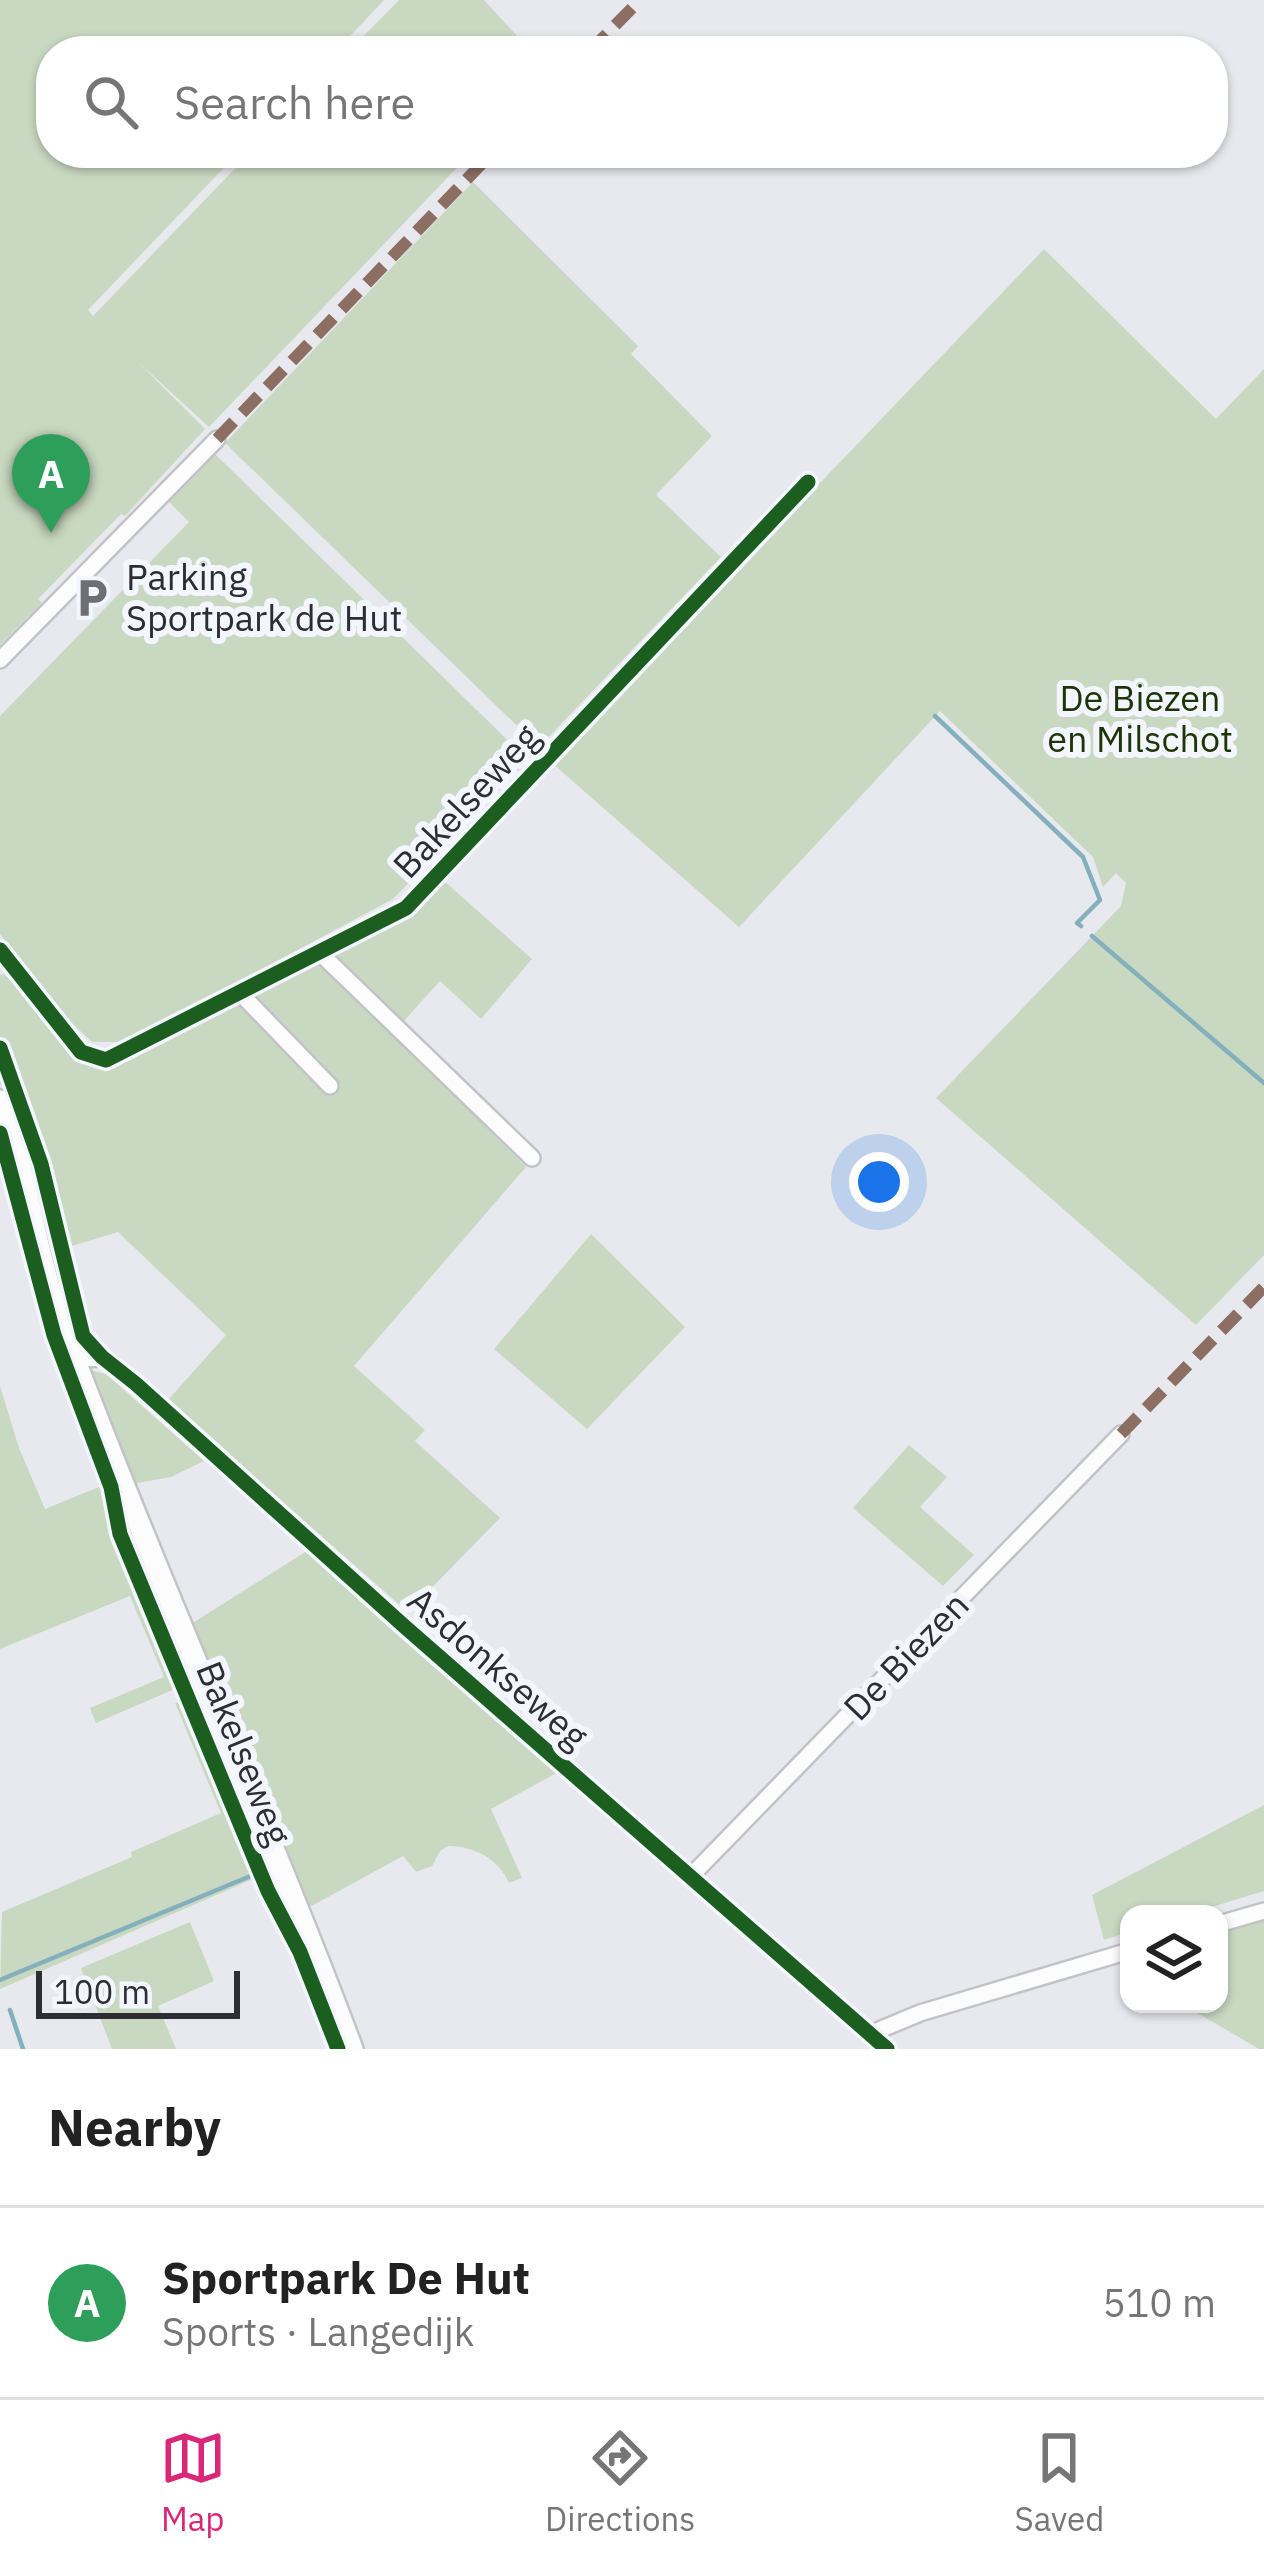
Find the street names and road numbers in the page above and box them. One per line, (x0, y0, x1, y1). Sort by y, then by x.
street label: Bakelseweg (382, 714, 549, 888)
street label: Asdonkseweg (398, 1576, 598, 1759)
street label: De Biezen (833, 1581, 978, 1730)
street label: Bakelseweg (186, 1654, 303, 1852)

